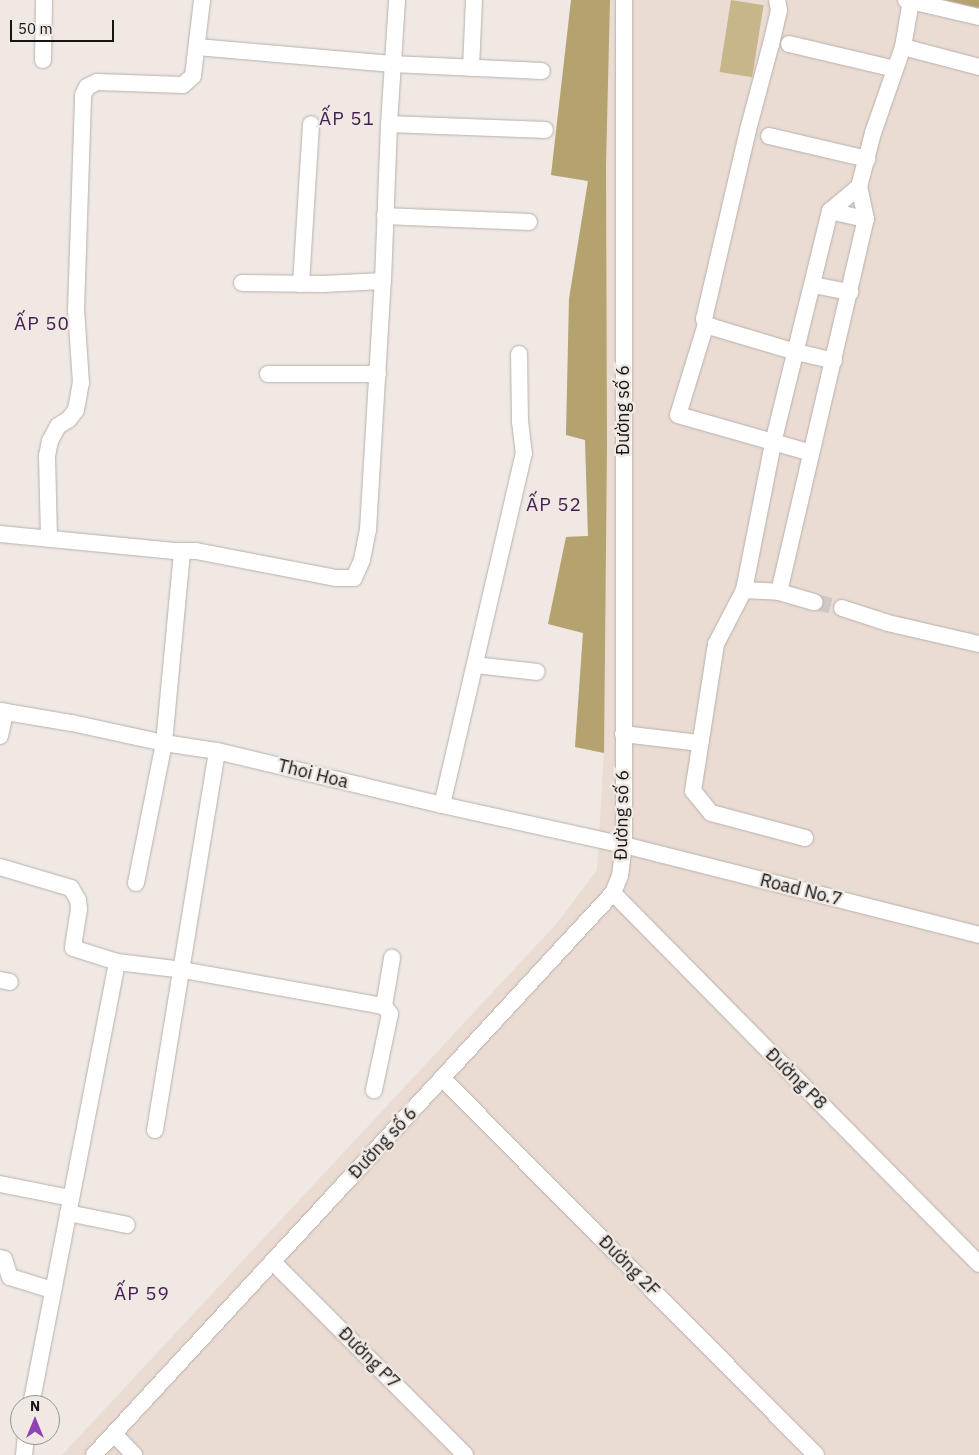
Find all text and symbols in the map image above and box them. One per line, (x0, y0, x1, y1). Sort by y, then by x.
scale bar (12, 10, 116, 42)
text: 50 m (18, 19, 53, 38)
district label: ẤP 51 (318, 108, 376, 130)
district label: ẤP 50 (13, 313, 71, 335)
street label: Đường số 6 (612, 365, 634, 455)
district label: ẤP 52 (525, 494, 583, 516)
street label: Thoi Hoa (276, 755, 350, 793)
street label: Đường số 6 (610, 770, 634, 860)
street label: Road No.7 (758, 869, 844, 911)
street label: Đường P8 (761, 1044, 831, 1114)
street label: Đường số 6 (344, 1103, 422, 1183)
street label: Đường 2F (594, 1231, 664, 1301)
district label: ẤP 59 (113, 1283, 171, 1305)
street label: Đường P7 (334, 1323, 404, 1393)
north arrow (10, 1395, 60, 1445)
text: N (30, 1397, 40, 1415)

